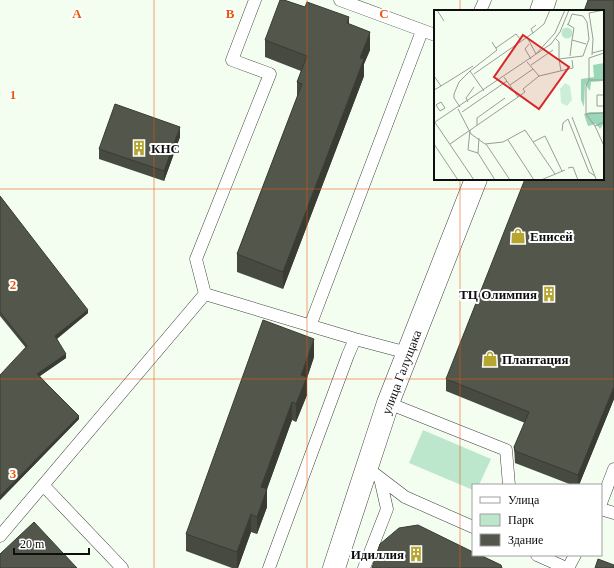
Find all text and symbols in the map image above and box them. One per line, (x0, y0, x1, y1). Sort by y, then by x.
text: A (72, 6, 82, 21)
text: B (226, 6, 235, 21)
text: C (379, 6, 389, 21)
inset map (434, 10, 604, 180)
text: 1 (10, 87, 16, 102)
building icon: КНС (130, 139, 148, 157)
place label: КНС (151, 141, 180, 156)
shop icon: Енисей (509, 227, 527, 245)
place label: Енисей (530, 229, 573, 244)
text: 2 (10, 277, 16, 292)
building icon: ТЦ Олимпия (540, 285, 558, 303)
place label: ТЦ Олимпия (459, 287, 537, 302)
street label: улица Галущака (379, 328, 425, 416)
shop icon: Плантация (481, 350, 499, 368)
place label: Плантация (502, 352, 568, 367)
text: 3 (10, 466, 17, 481)
legend (472, 484, 602, 556)
text: Улица (508, 493, 540, 507)
text: Парк (508, 513, 534, 527)
scale bar (14, 530, 89, 556)
text: Здание (508, 533, 543, 547)
text: 20 m (20, 537, 45, 551)
building icon: Идиллия (407, 545, 425, 563)
place label: Идиллия (351, 547, 404, 562)

